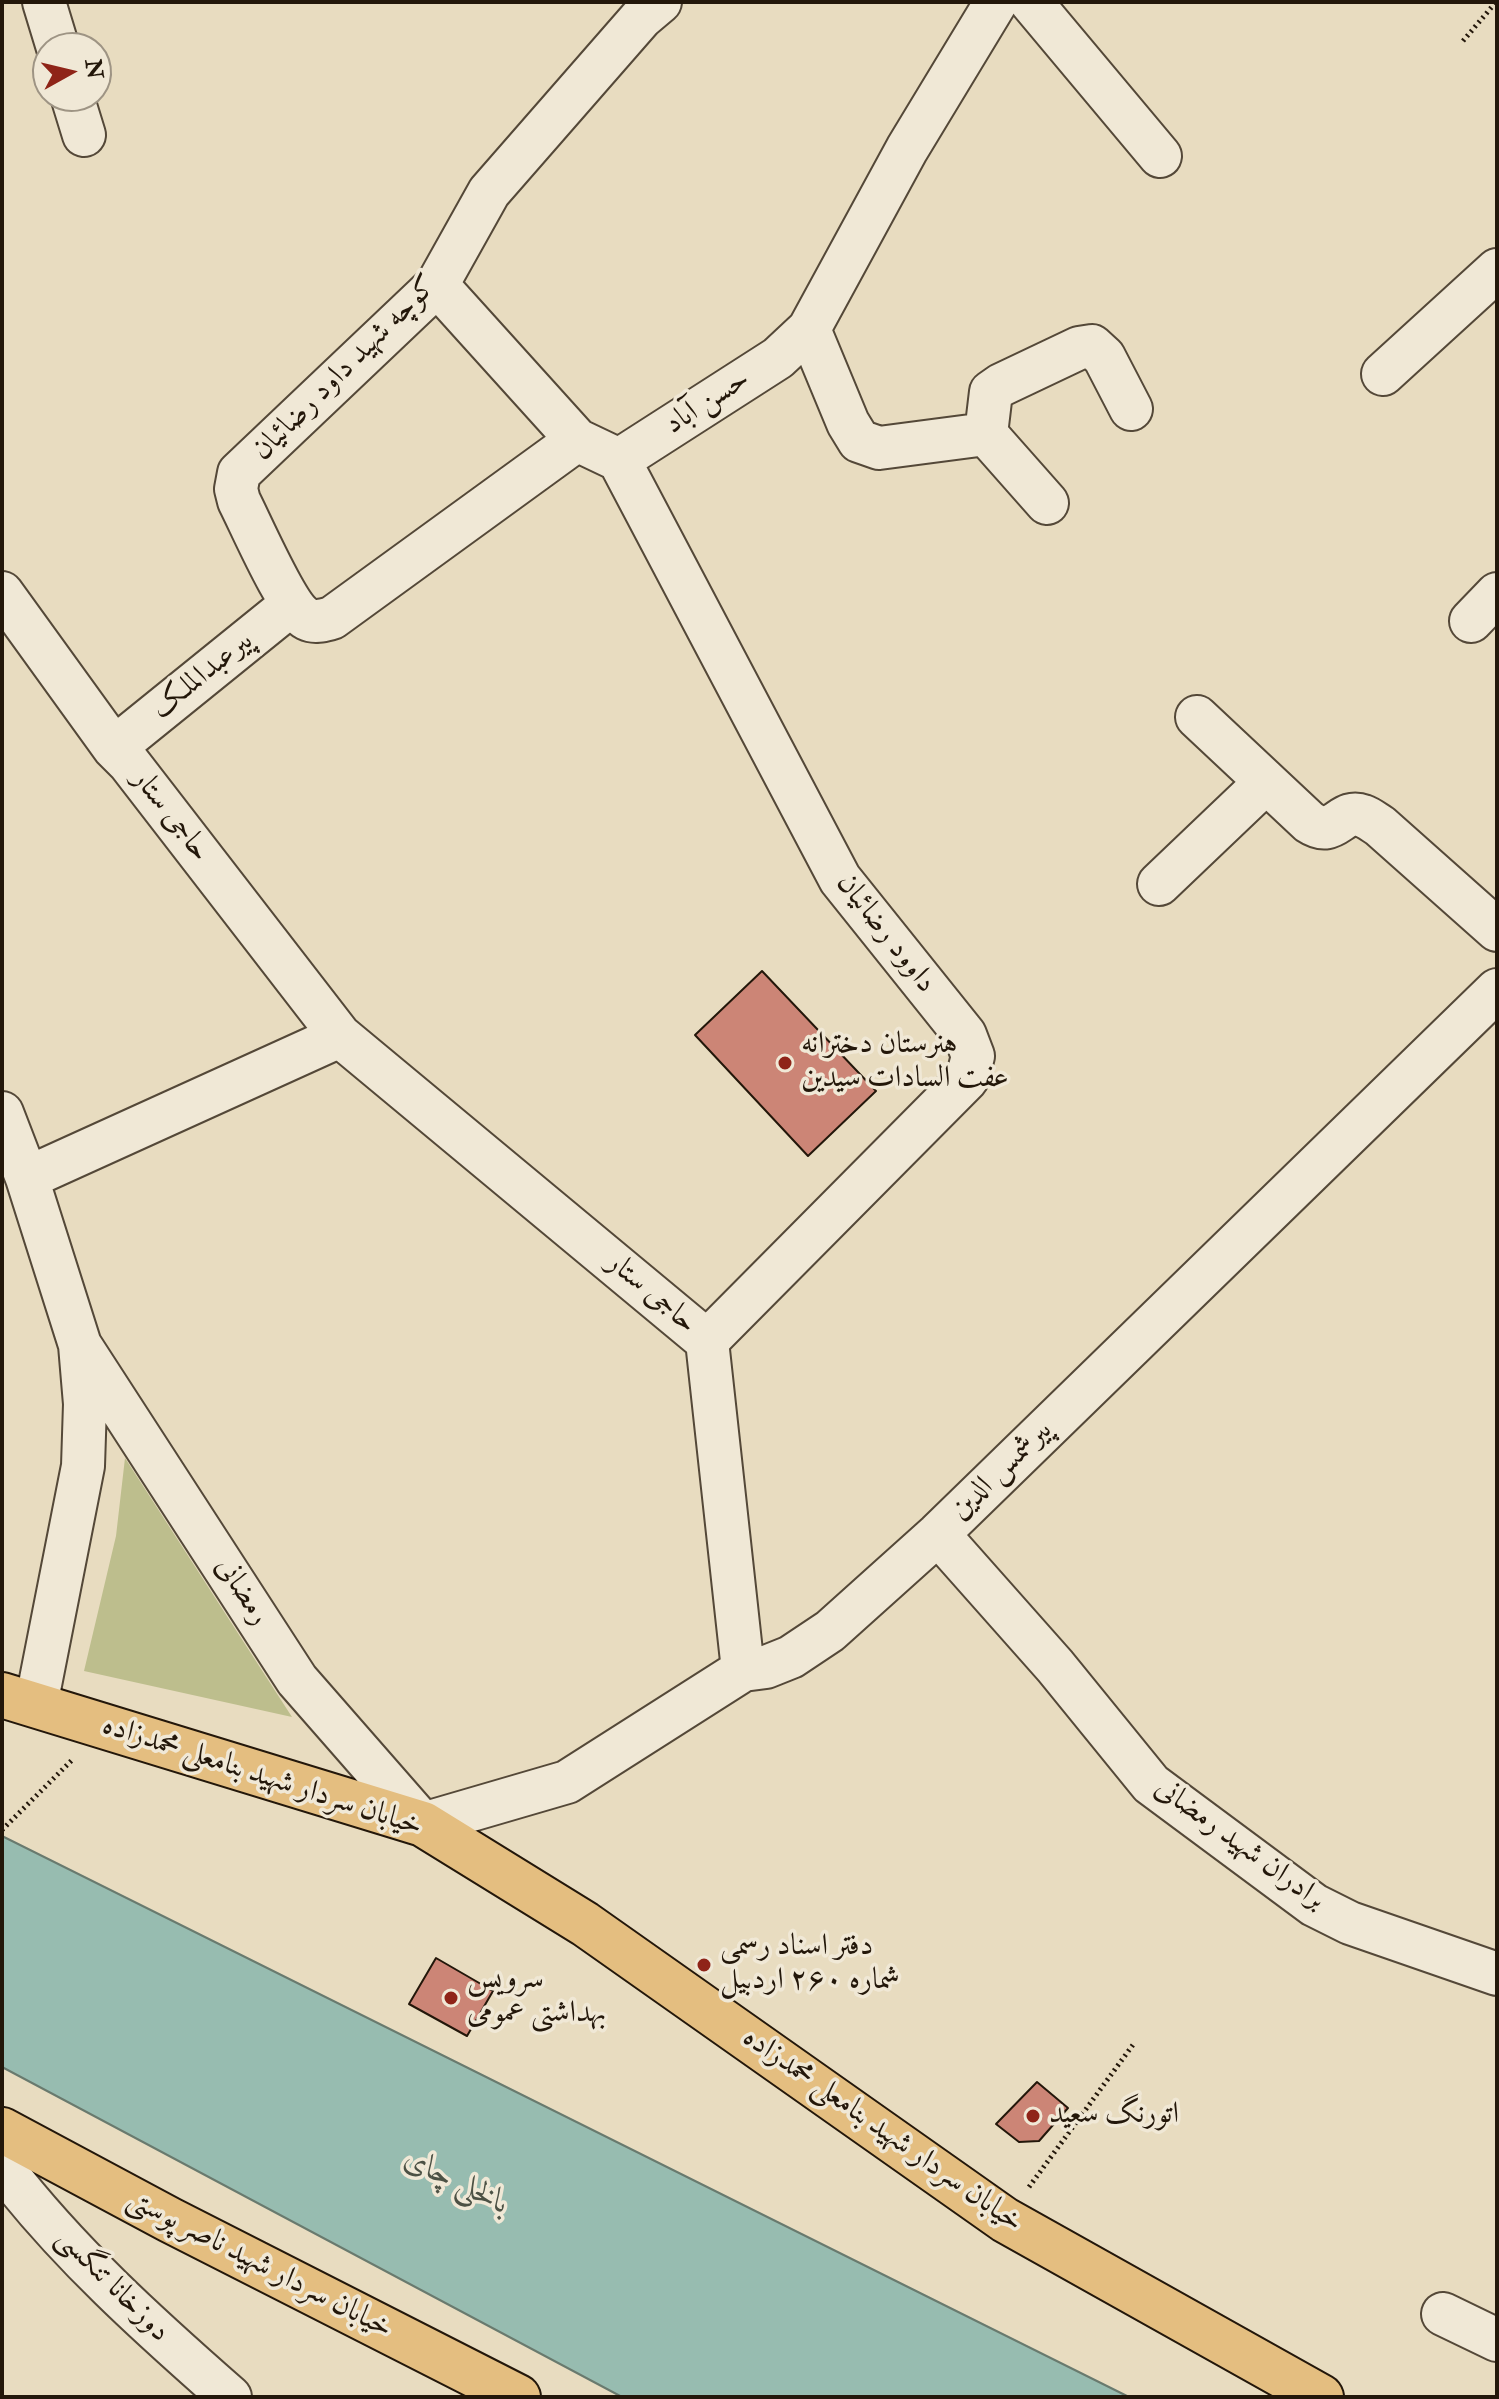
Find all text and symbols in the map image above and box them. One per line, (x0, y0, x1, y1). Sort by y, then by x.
north arrow (32, 32, 112, 112)
text: N (79, 57, 109, 81)
street label: کوچه شهید داود رضائیان (246, 269, 446, 469)
street label: حسن آباد (659, 362, 757, 444)
street label: پیرعبدالملک (145, 624, 261, 728)
street label: حاجی ستار (123, 763, 217, 869)
street label: داوود رضائیان (827, 867, 943, 1001)
place label: هنرستان دخترانه عفت السادات سیدین (801, 1028, 1009, 1098)
marker: هنرستان دخترانه عفت السادات سیدین (776, 1054, 794, 1072)
street label: حاجی ستار (598, 1246, 704, 1342)
street label: پیرشمس الدین (943, 1413, 1061, 1529)
street label: رمضانی (206, 1551, 276, 1633)
street label: خیابان سردار شهید بنامعلی محمدزاده (97, 1708, 427, 1846)
street label: برادران شهید رمضانی (1147, 1771, 1331, 1919)
place label: دفتر اسناد رسمی شماره ۲۶۰ اردبیل (720, 1930, 900, 2000)
marker: دفتر اسناد رسمی شماره ۲۶۰ اردبیل (695, 1956, 713, 1974)
place label: سرویس بهداشتی عمومی (467, 1963, 606, 2034)
marker: سرویس بهداشتی عمومی (442, 1989, 460, 2007)
street label: خیابان سردار شهید بنامعلی محمدزاده (735, 2020, 1029, 2242)
place label: اتورنگ سعید (1049, 2098, 1179, 2134)
marker: اتورنگ سعید (1024, 2107, 1042, 2125)
water label: بالخلی چای (397, 2141, 515, 2225)
street label: خیابان سردار شهید ناصر پوستی (120, 2182, 398, 2348)
street label: دوزخانا تنگسی (47, 2221, 177, 2351)

